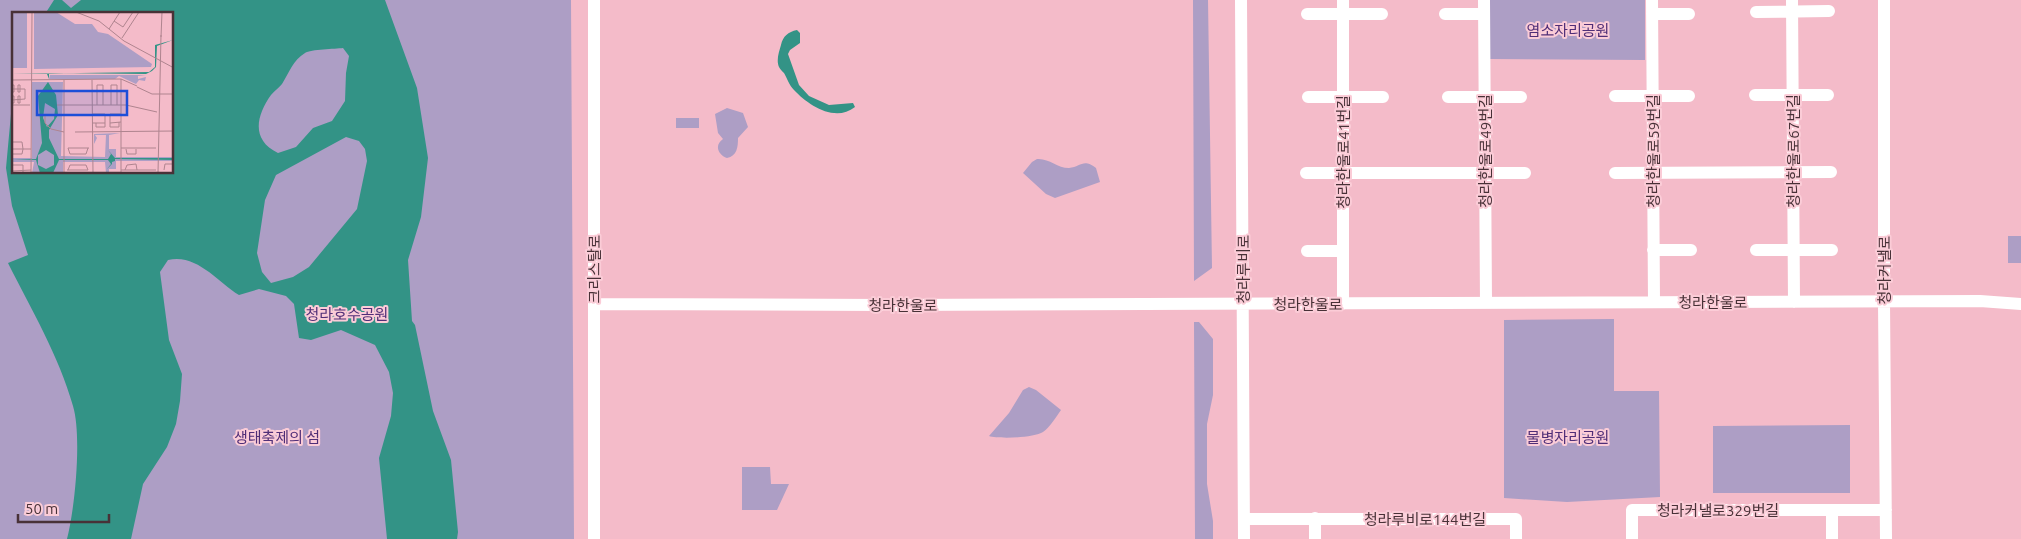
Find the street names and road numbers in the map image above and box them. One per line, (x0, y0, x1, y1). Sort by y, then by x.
street label: 청라한울로49번길 (1477, 94, 1494, 208)
street label: 청라한울로59번길 (1645, 94, 1662, 208)
street label: 청라한울로67번길 (1785, 94, 1802, 208)
street label: 청라한울로41번길 (1335, 95, 1352, 209)
street label: 크리스탈로 (586, 234, 603, 304)
street label: 청라루비로 (1235, 234, 1252, 304)
street label: 청라커낼로 (1876, 235, 1893, 305)
street label: 청라한울로 (1678, 294, 1748, 311)
street label: 청라한울로 (1273, 296, 1343, 313)
street label: 청라한울로 (868, 297, 938, 314)
street label: 청라커낼로329번길 (1657, 502, 1779, 519)
street label: 청라루비로144번길 (1364, 511, 1486, 528)

